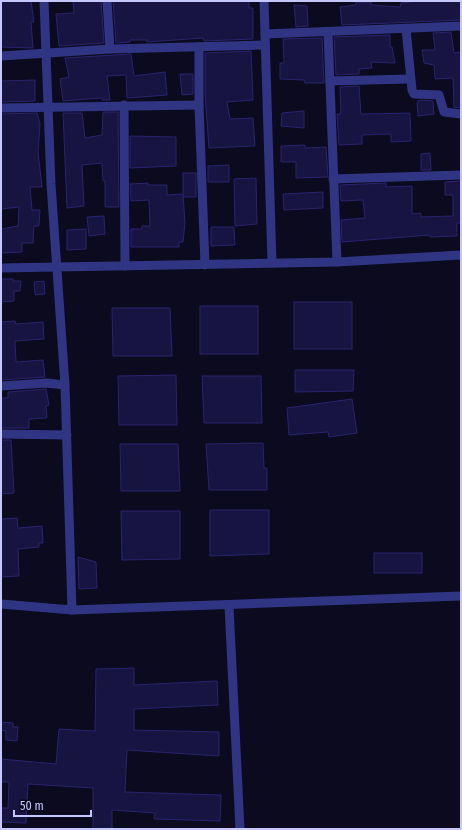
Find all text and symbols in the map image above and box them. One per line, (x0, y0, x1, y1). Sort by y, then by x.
scale bar (14, 792, 91, 818)
text: 50 m (20, 799, 44, 813)

